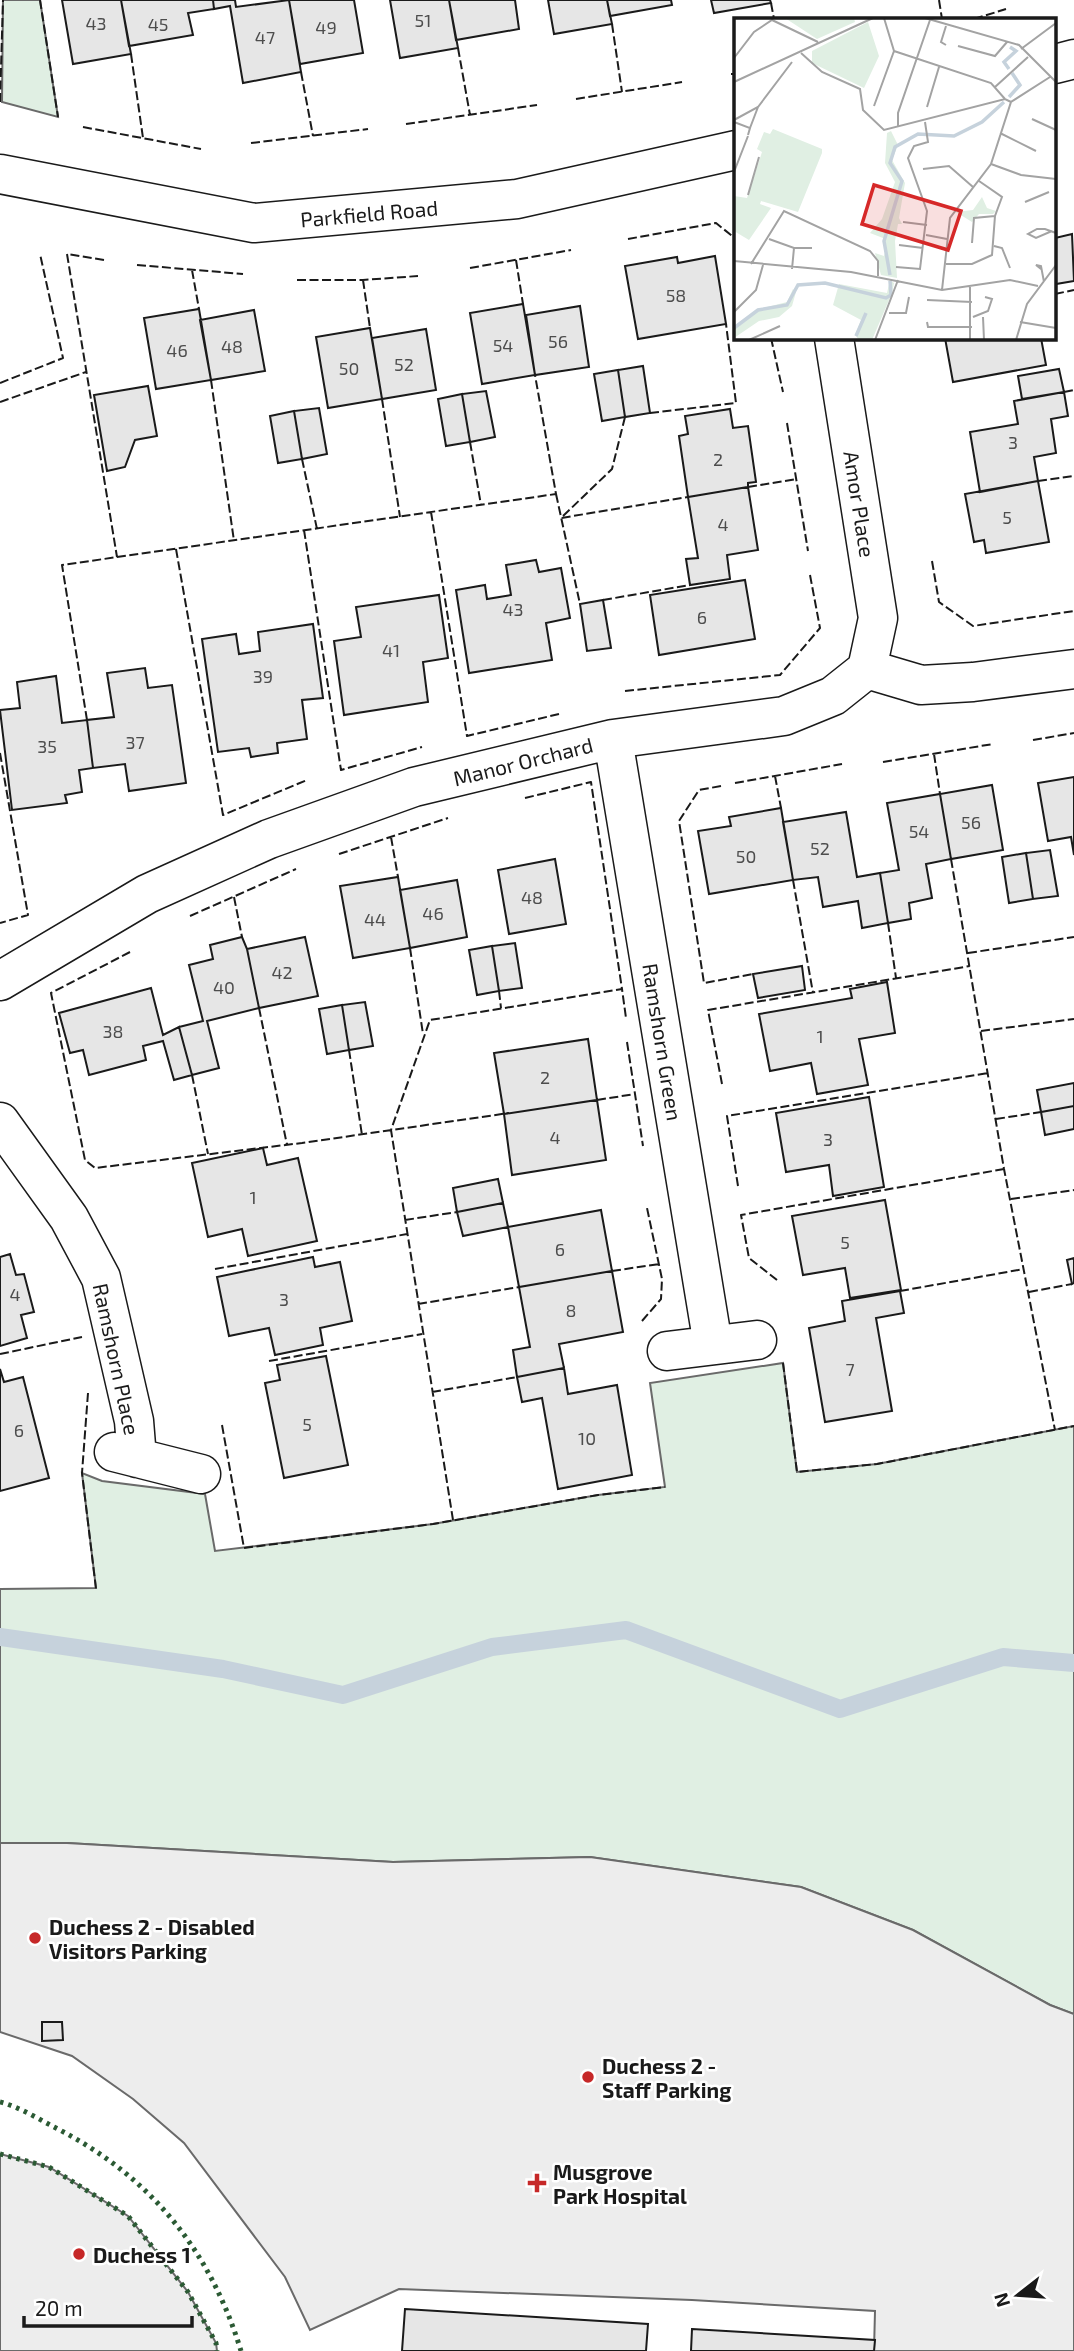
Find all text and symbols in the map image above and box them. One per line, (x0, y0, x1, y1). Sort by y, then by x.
house number: 51 (415, 9, 431, 31)
house number: 43 (85, 12, 107, 34)
house number: 45 (148, 13, 168, 35)
house number: 49 (315, 16, 337, 38)
inset map (734, 18, 1056, 340)
house number: 47 (255, 26, 275, 48)
street label: Parkfield Road (299, 195, 439, 231)
house number: 58 (666, 284, 686, 306)
house number: 56 (548, 330, 568, 352)
house number: 54 (493, 334, 513, 356)
house number: 48 (221, 335, 243, 357)
house number: 46 (166, 339, 188, 361)
house number: 52 (394, 353, 414, 375)
house number: 50 (339, 357, 359, 379)
house number: 3 (1008, 431, 1018, 453)
house number: 2 (713, 448, 723, 470)
street label: Amor Place (839, 449, 881, 559)
house number: 5 (1002, 506, 1012, 528)
house number: 4 (717, 513, 729, 535)
house number: 43 (502, 598, 524, 620)
house number: 6 (697, 606, 707, 628)
house number: 41 (382, 639, 400, 661)
house number: 39 (253, 665, 273, 687)
house number: 37 (125, 731, 145, 753)
street label: Manor Orchard (451, 732, 595, 790)
house number: 35 (37, 735, 57, 757)
house number: 56 (961, 811, 981, 833)
house number: 54 (909, 820, 929, 842)
house number: 52 (810, 837, 830, 859)
house number: 50 (736, 845, 756, 867)
house number: 48 (521, 886, 543, 908)
house number: 46 (422, 902, 444, 924)
house number: 44 (364, 908, 386, 930)
house number: 42 (271, 961, 293, 983)
street label: Ramshorn Green (638, 961, 688, 1123)
house number: 40 (213, 976, 235, 998)
house number: 38 (103, 1020, 123, 1042)
house number: 1 (816, 1025, 824, 1047)
house number: 2 (540, 1066, 550, 1088)
house number: 4 (549, 1126, 561, 1148)
house number: 3 (823, 1128, 833, 1150)
house number: 1 (249, 1186, 257, 1208)
house number: 5 (840, 1231, 850, 1253)
house number: 6 (555, 1238, 565, 1260)
street label: Ramshorn Place (89, 1281, 145, 1437)
house number: 4 (9, 1283, 21, 1305)
house number: 3 (279, 1288, 289, 1310)
house number: 8 (566, 1299, 576, 1321)
house number: 7 (845, 1358, 855, 1380)
house number: 5 (302, 1413, 312, 1435)
house number: 6 (14, 1419, 24, 1441)
house number: 10 (578, 1427, 596, 1449)
place label: Duchess 2 - Disabled Visitors Parking (49, 1914, 255, 1963)
marker: Duchess 2 - Disabled Visitors Parking (27, 1930, 43, 1946)
place label: Duchess 2 - Staff Parking (602, 2053, 731, 2102)
marker: Duchess 2 - Staff Parking (580, 2069, 596, 2085)
place label: Musgrove Park Hospital (553, 2159, 687, 2208)
marker: Musgrove Park Hospital (527, 2173, 547, 2193)
place label: Duchess 1 (93, 2242, 191, 2267)
marker: Duchess 1 (71, 2246, 87, 2262)
north arrow (983, 2260, 1053, 2330)
scale bar (24, 2284, 192, 2328)
text: N (988, 2290, 1014, 2310)
text: 20 m (35, 2295, 83, 2320)

